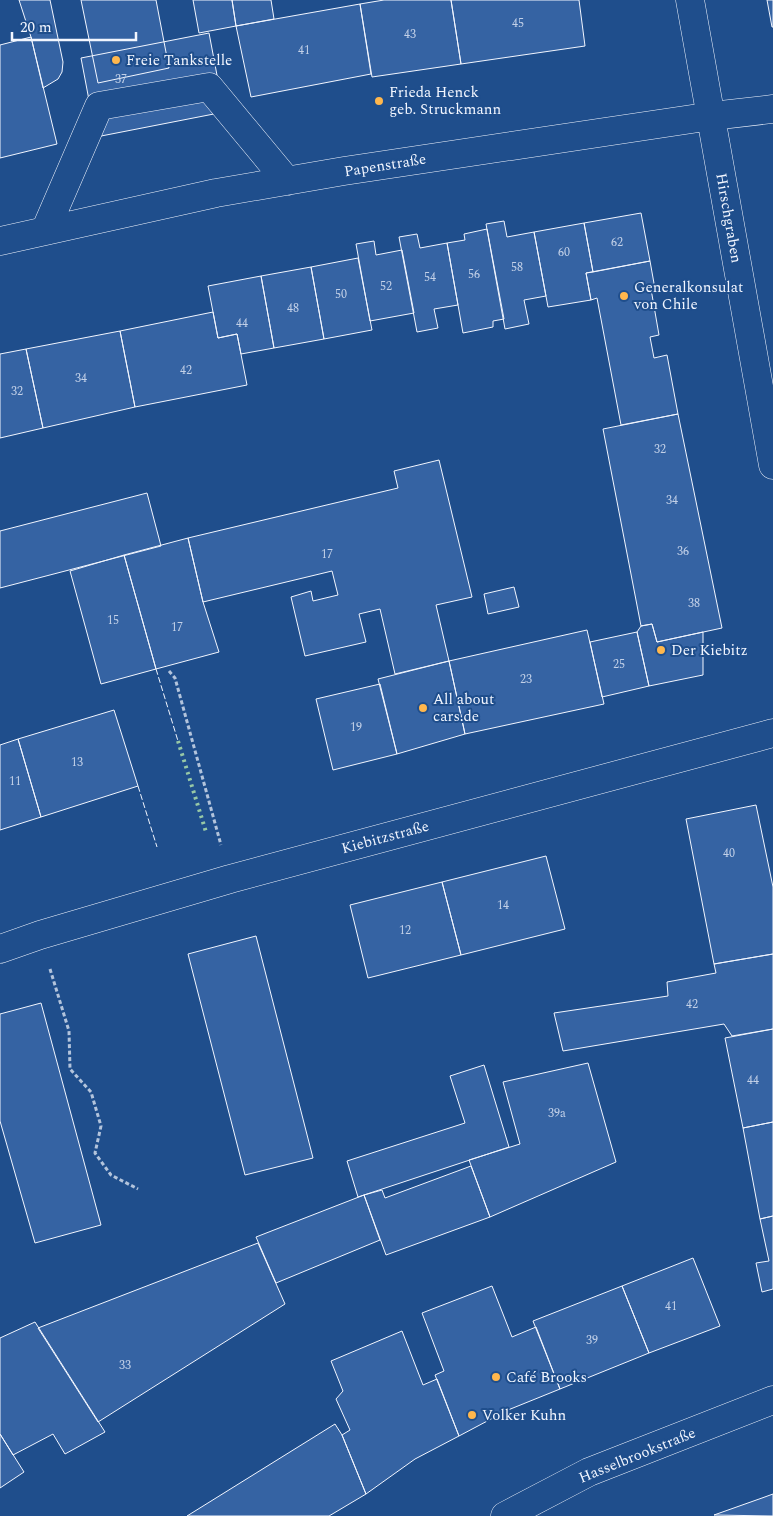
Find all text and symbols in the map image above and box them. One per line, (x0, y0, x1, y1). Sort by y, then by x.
scale bar (12, 10, 136, 42)
house number: 45 (512, 14, 524, 33)
text: 20 m (20, 16, 52, 39)
house number: 43 (404, 25, 416, 44)
house number: 41 (298, 41, 310, 60)
place label: Freie Tankstelle (126, 49, 232, 72)
marker: Freie Tankstelle (110, 54, 122, 66)
house number: 37 (115, 70, 127, 89)
place label: Frieda Henck geb. Struckmann (389, 81, 501, 121)
marker: Frieda Henck geb. Struckmann (373, 95, 385, 107)
street label: Papenstraße (342, 148, 428, 183)
street label: Hirschgraben (709, 171, 748, 265)
house number: 62 (611, 233, 623, 252)
house number: 60 (558, 243, 570, 262)
house number: 58 (511, 258, 523, 277)
house number: 56 (468, 265, 480, 284)
house number: 54 (424, 268, 436, 287)
place label: Generalkonsulat von Chile (633, 276, 743, 316)
house number: 52 (380, 277, 392, 296)
house number: 50 (335, 285, 347, 304)
marker: Generalkonsulat von Chile (618, 290, 630, 302)
house number: 48 (287, 299, 299, 318)
house number: 44 (236, 314, 248, 333)
house number: 42 (180, 361, 192, 380)
house number: 34 (75, 369, 87, 388)
house number: 32 (11, 382, 23, 401)
house number: 32 (654, 440, 666, 459)
house number: 34 (666, 491, 678, 510)
house number: 36 (677, 542, 689, 561)
house number: 17 (321, 545, 333, 564)
house number: 38 (688, 594, 700, 613)
house number: 15 (107, 611, 119, 630)
house number: 17 (171, 618, 183, 637)
place label: Der Kiebitz (671, 639, 748, 662)
marker: Der Kiebitz (655, 644, 667, 656)
house number: 25 (613, 655, 625, 674)
house number: 23 (520, 670, 532, 689)
place label: All about cars.de (433, 688, 494, 728)
marker: All about cars.de (417, 702, 429, 714)
house number: 19 (350, 718, 362, 737)
house number: 13 (71, 753, 83, 772)
house number: 11 (9, 772, 21, 791)
street label: Kiebitzstraße (339, 815, 431, 860)
house number: 40 (723, 844, 735, 863)
house number: 14 (497, 896, 509, 915)
house number: 12 (399, 921, 411, 940)
house number: 42 (686, 995, 698, 1014)
house number: 44 (747, 1071, 759, 1090)
house number: 39a (548, 1104, 566, 1123)
house number: 41 (665, 1297, 677, 1316)
house number: 39 (586, 1331, 598, 1350)
house number: 33 (119, 1356, 131, 1375)
place label: Café Brooks (506, 1366, 587, 1389)
marker: Café Brooks (490, 1371, 502, 1383)
place label: Volker Kuhn (482, 1404, 566, 1427)
marker: Volker Kuhn (466, 1409, 478, 1421)
street label: Hasselbrookstraße (575, 1422, 699, 1489)

